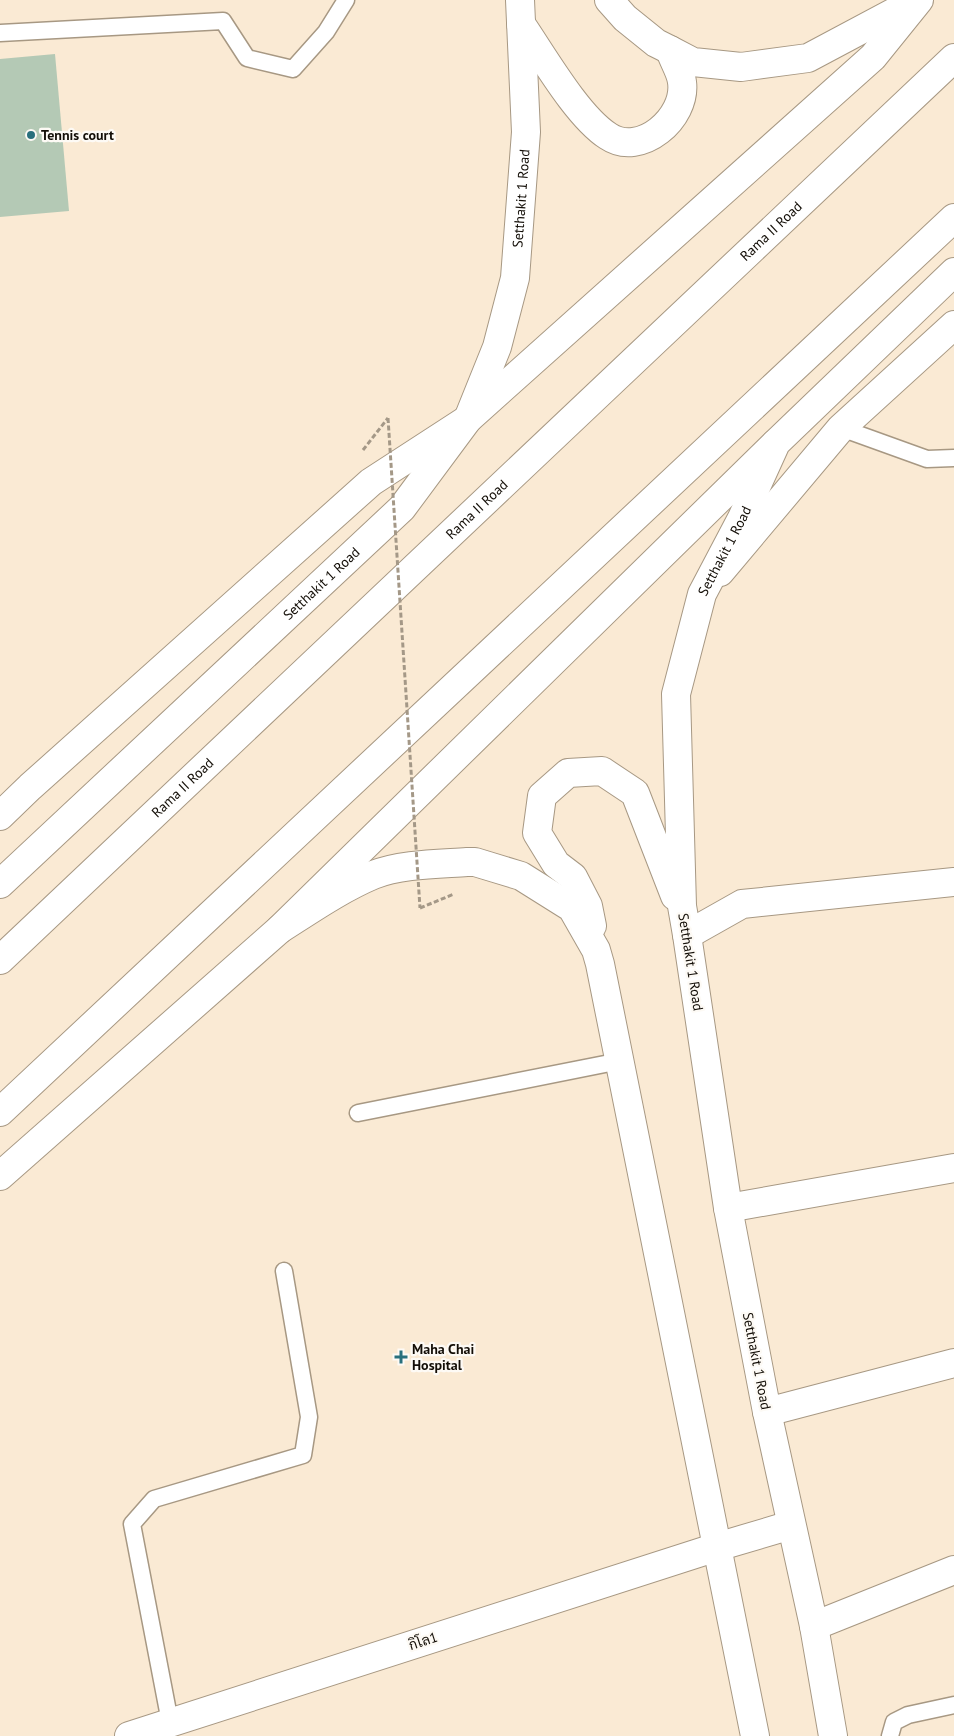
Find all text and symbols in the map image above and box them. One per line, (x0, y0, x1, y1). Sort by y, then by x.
place label: Tennis court (41, 126, 114, 144)
marker: Tennis court (25, 129, 37, 141)
street label: Setthakit 1 Road (508, 148, 534, 248)
street label: Rama II Road (736, 197, 806, 265)
street label: Rama II Road (442, 476, 511, 543)
street label: Setthakit 1 Road (694, 503, 755, 599)
street label: Setthakit 1 Road (279, 543, 364, 624)
street label: Rama II Road (148, 754, 217, 821)
street label: Setthakit 1 Road (674, 912, 708, 1012)
street label: Setthakit 1 Road (739, 1311, 775, 1411)
place label: Maha Chai Hospital (412, 1340, 474, 1374)
marker: Maha Chai Hospital (394, 1350, 408, 1364)
street label: กิโล1 (406, 1628, 440, 1654)

